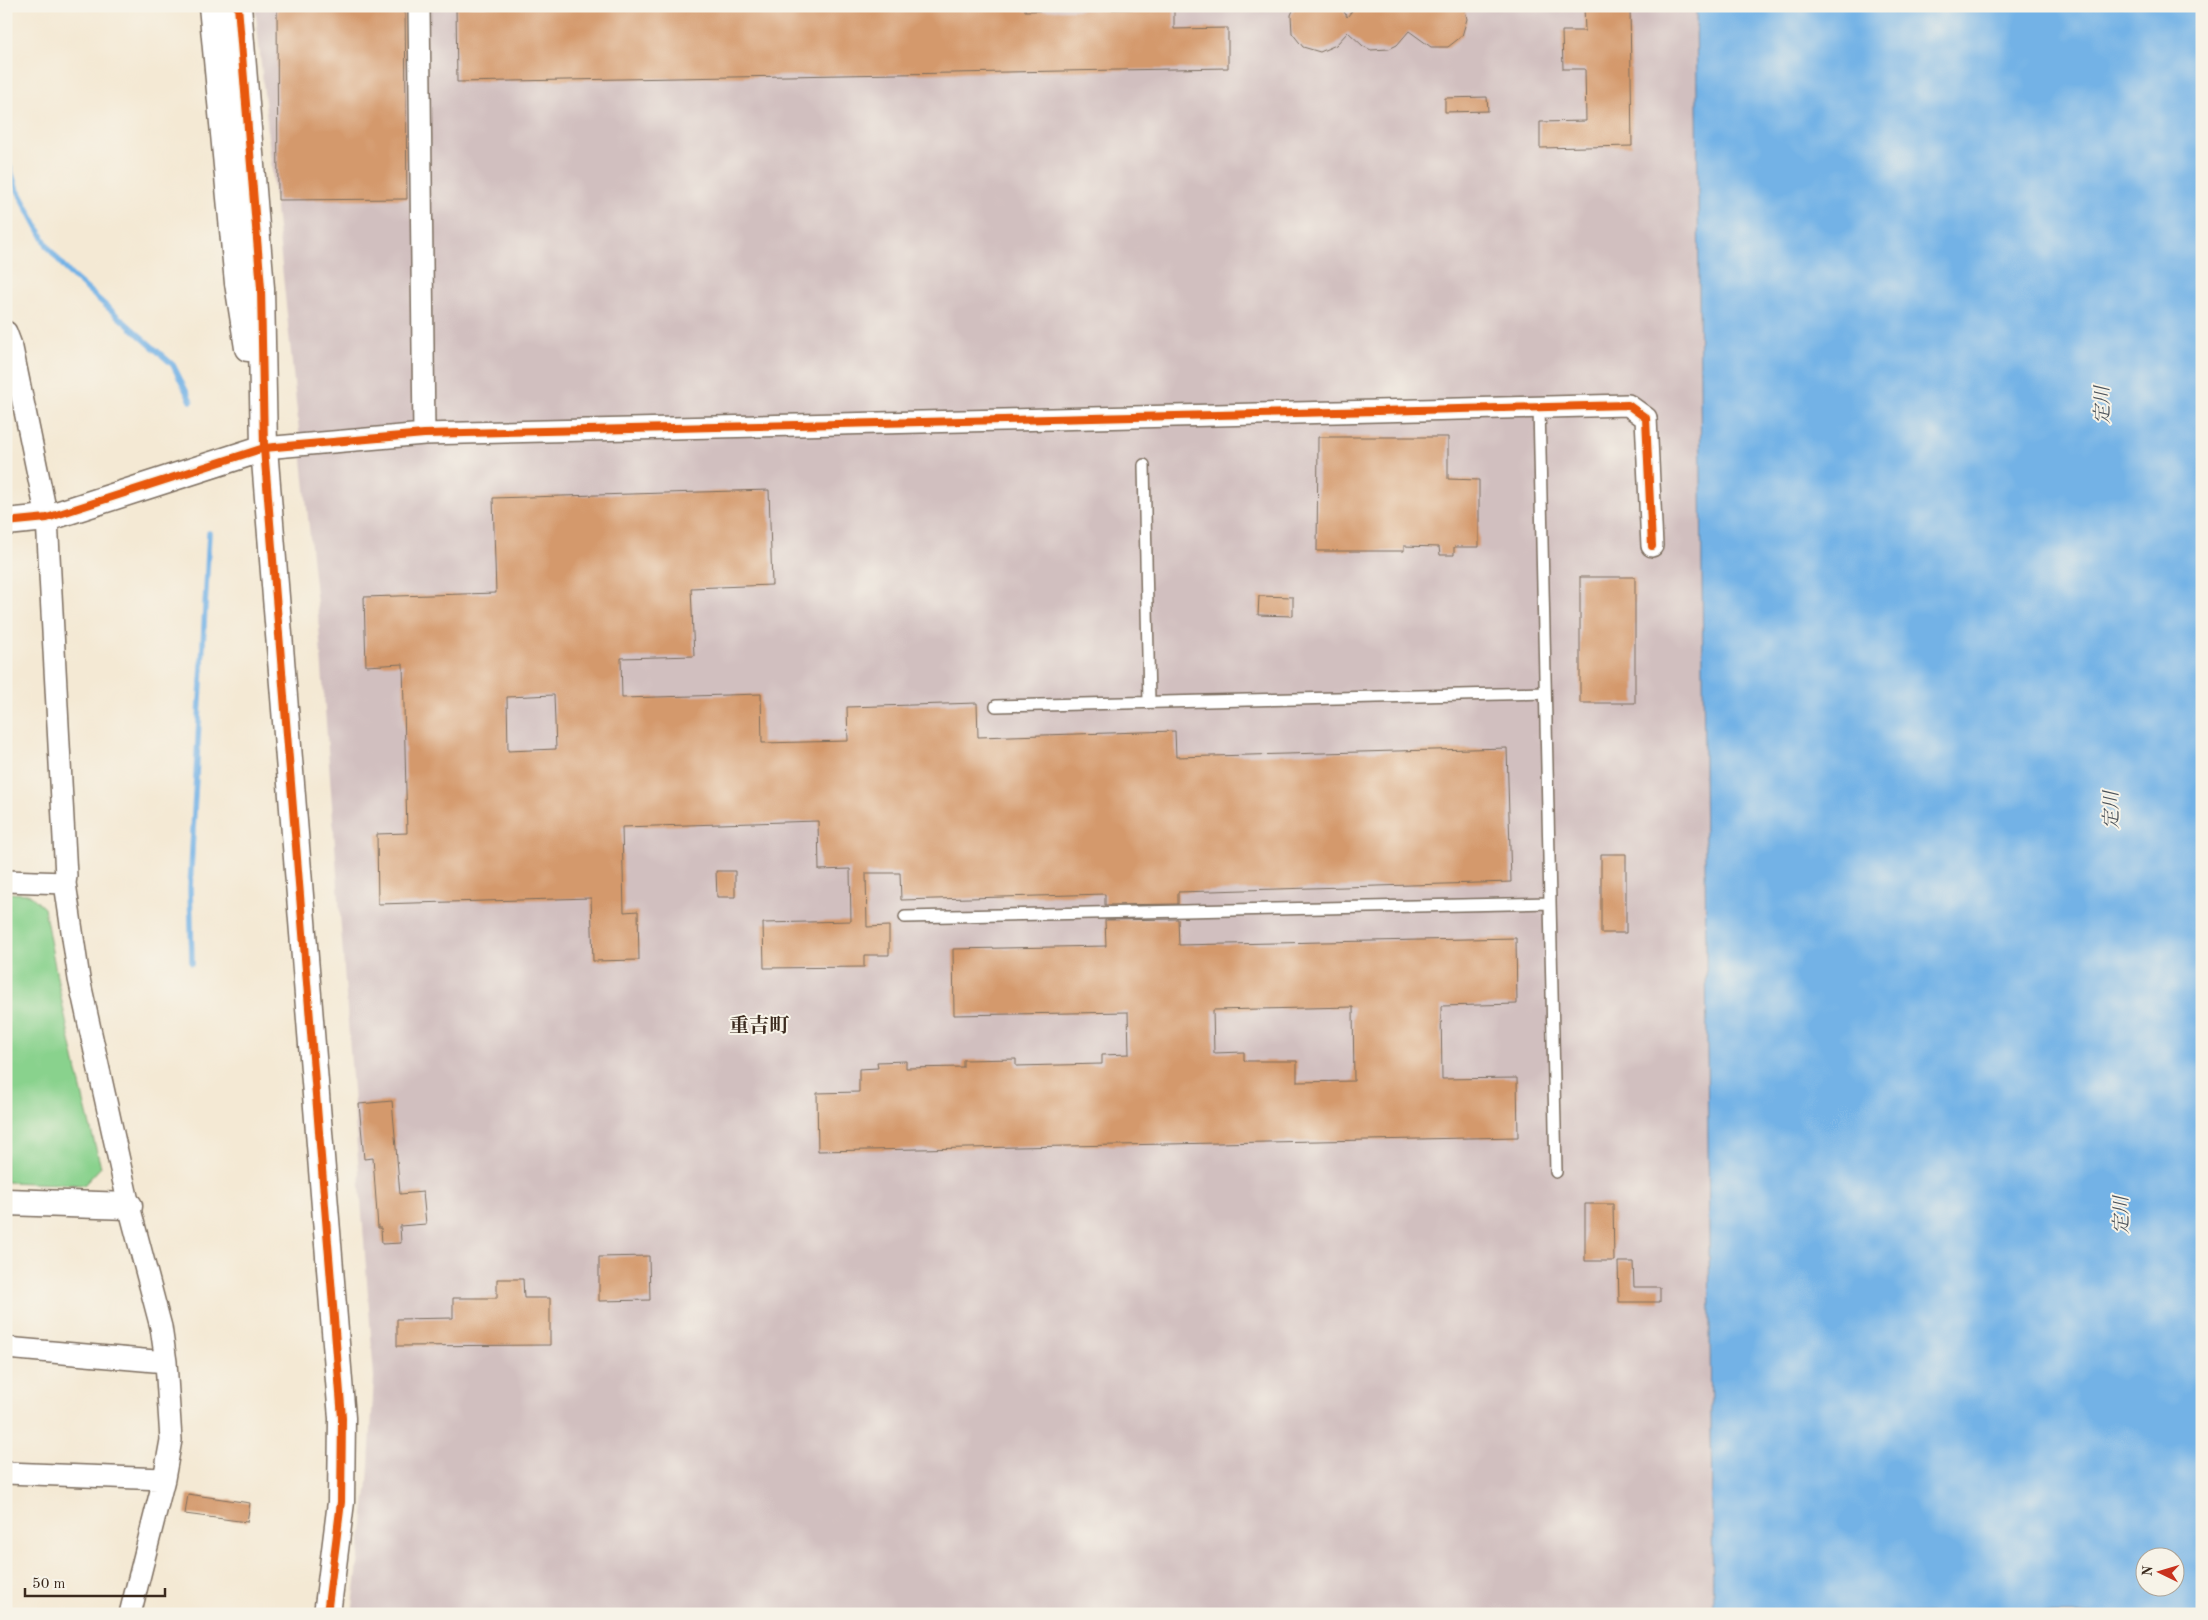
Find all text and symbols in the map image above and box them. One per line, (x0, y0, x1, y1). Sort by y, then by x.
water label: 定川 (2092, 384, 2114, 424)
water label: 定川 (2101, 789, 2123, 829)
district label: 重吉町 (729, 1014, 790, 1037)
water label: 定川 (2111, 1194, 2133, 1234)
north arrow (2136, 1548, 2186, 1598)
scale bar (25, 1565, 165, 1597)
text: N (2141, 1565, 2156, 1577)
text: 50 m (32, 1577, 66, 1592)

